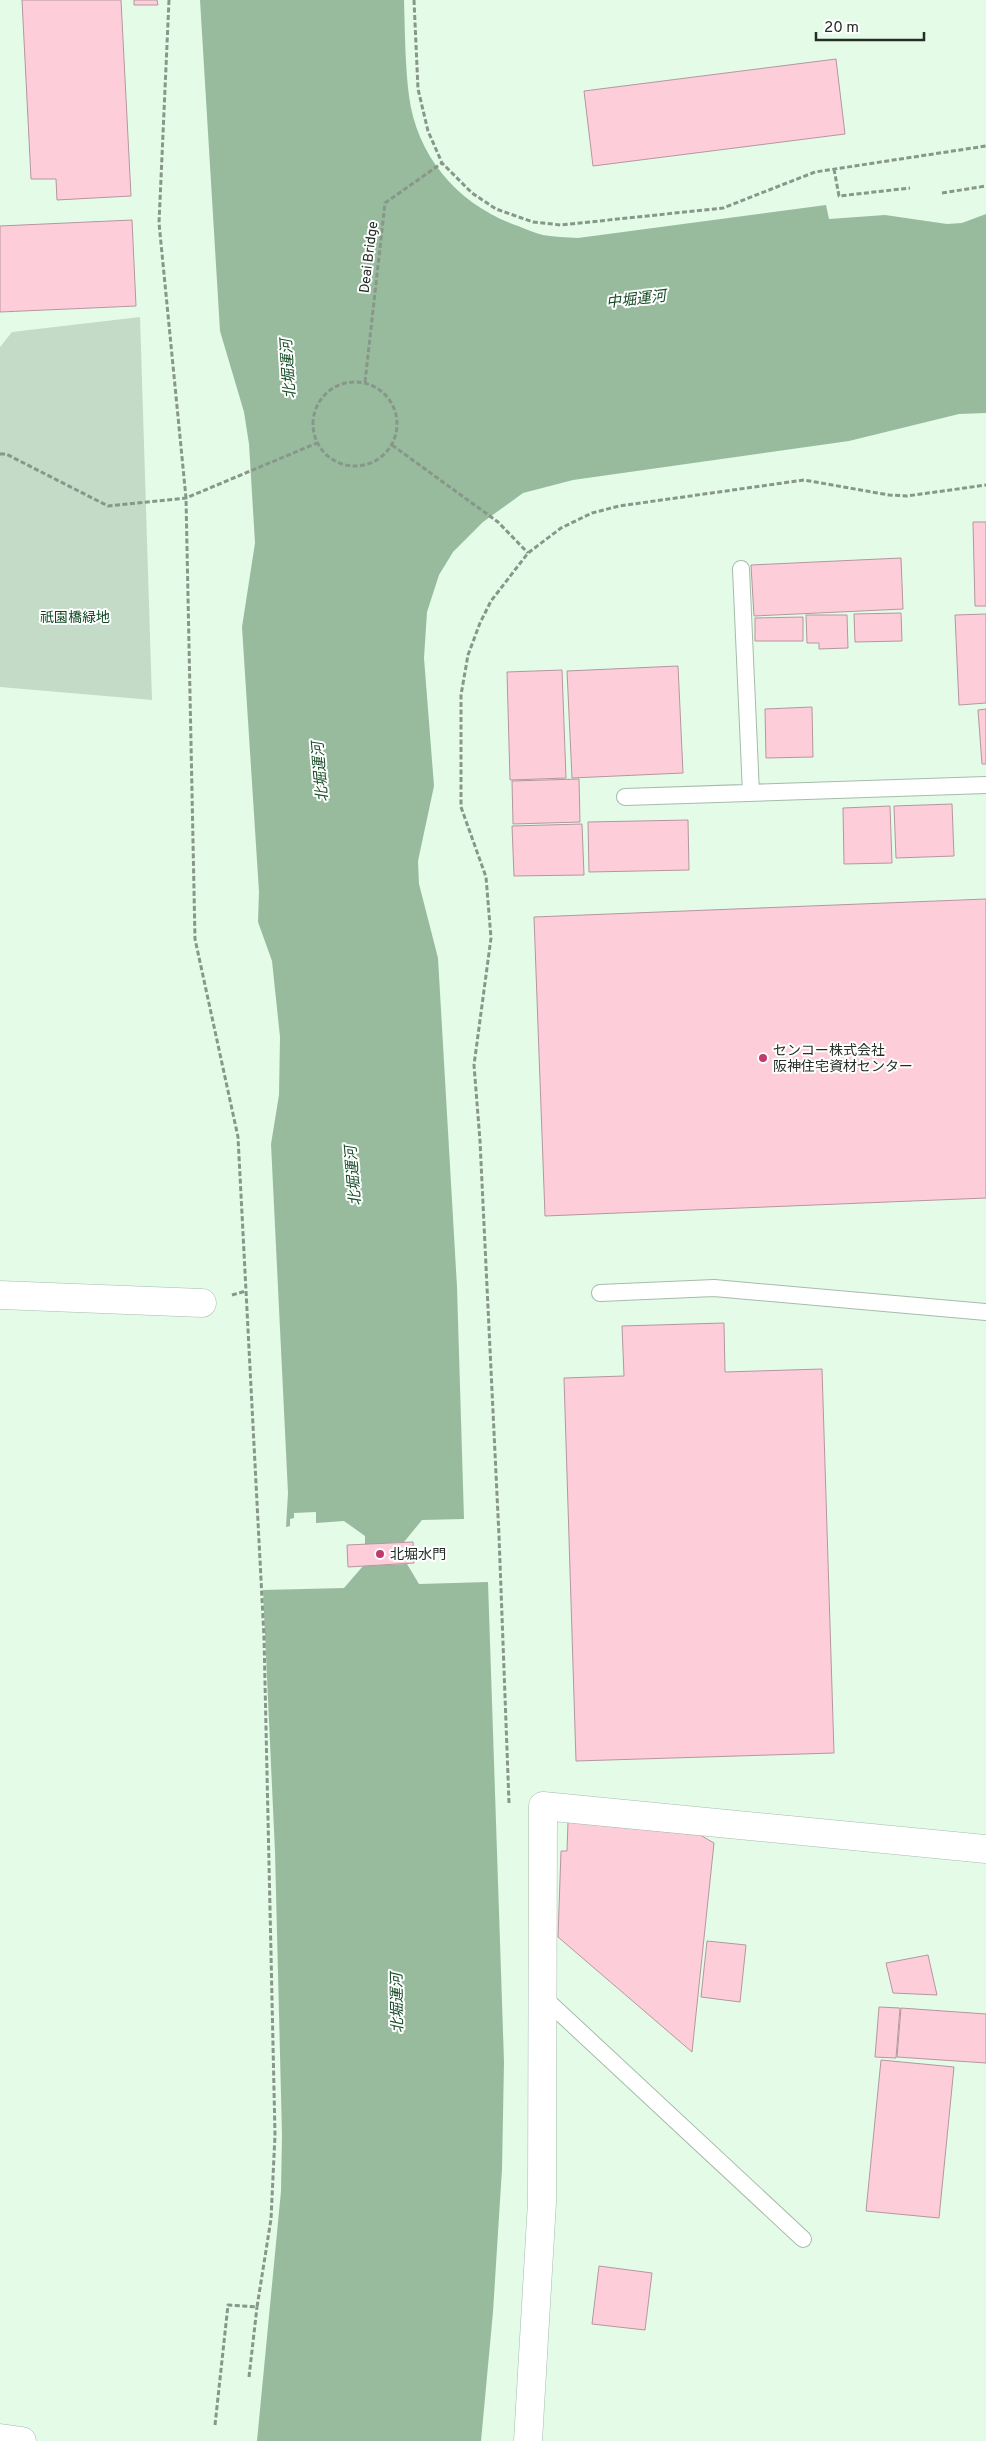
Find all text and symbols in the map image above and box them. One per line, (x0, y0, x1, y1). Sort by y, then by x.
scale bar (816, 10, 924, 42)
text: 20 m (824, 19, 859, 38)
street label: Deai Bridge (357, 220, 382, 294)
water label: 中堀運河 (605, 287, 670, 314)
water label: 北堀運河 (278, 335, 301, 399)
park label: 祇園橋緑地 (40, 610, 110, 627)
water label: 北堀運河 (309, 738, 334, 803)
place label: センコー株式会社 阪神住宅資材センター (773, 1043, 913, 1076)
marker: センコー株式会社 阪神住宅資材センター (757, 1052, 769, 1064)
water label: 北堀運河 (342, 1142, 367, 1207)
place label: 北堀水門 (390, 1546, 446, 1564)
marker: 北堀水門 (374, 1548, 386, 1560)
water label: 北堀運河 (388, 1970, 409, 2033)

